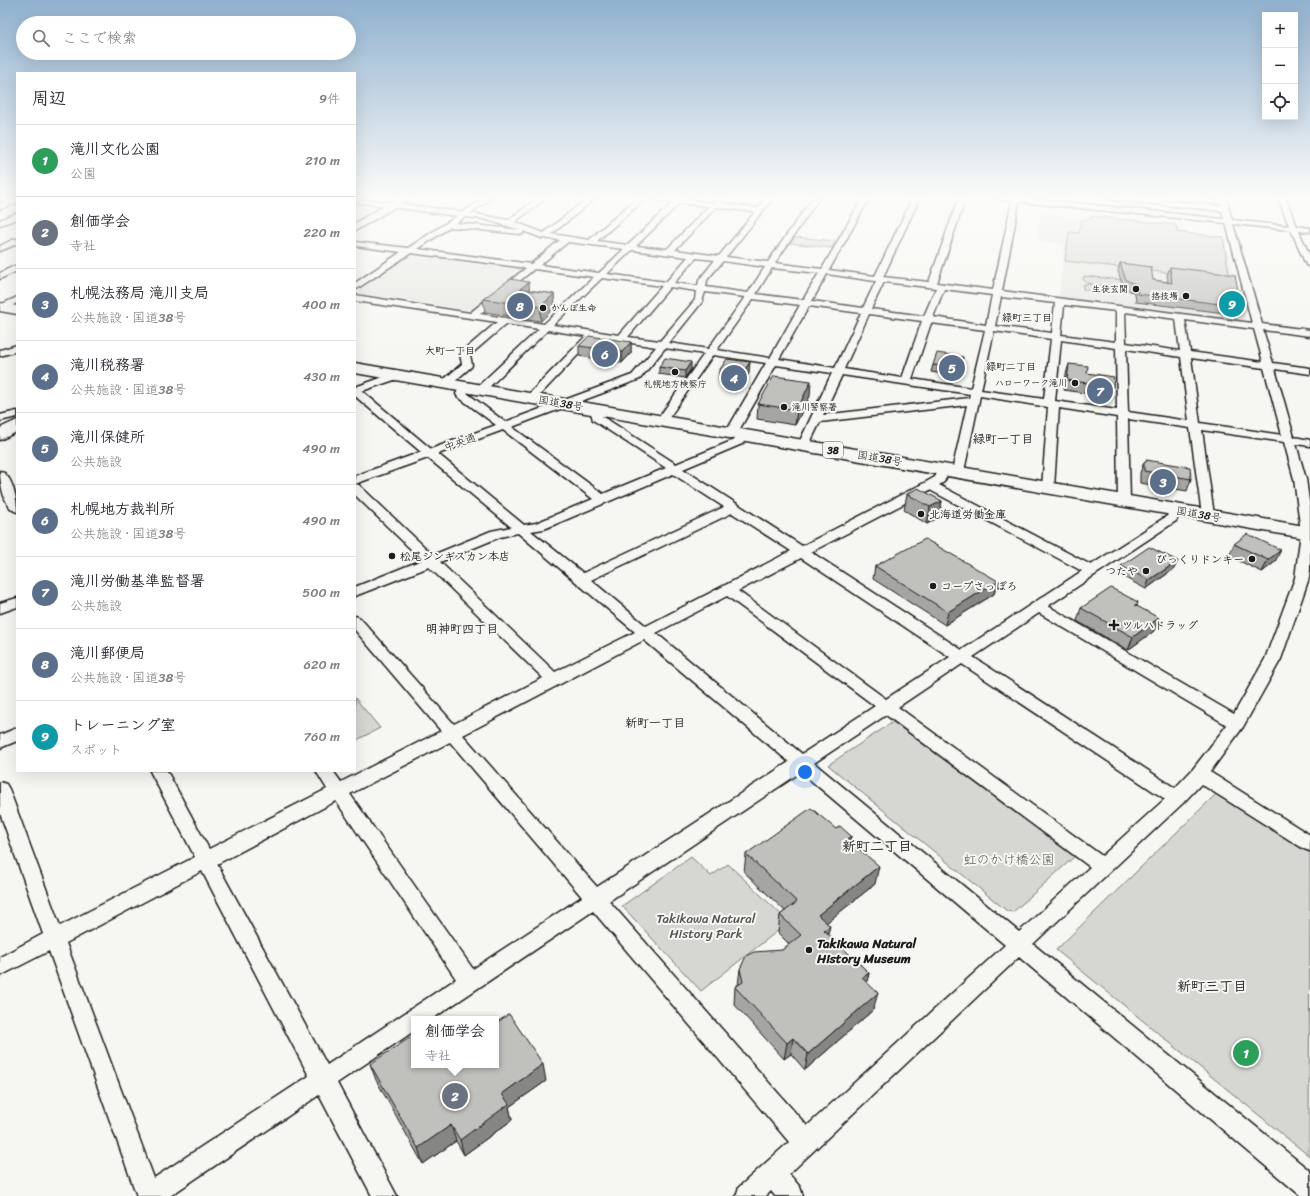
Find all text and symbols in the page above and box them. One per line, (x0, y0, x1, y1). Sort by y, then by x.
map controls (1262, 12, 1298, 120)
button: + (1262, 12, 1298, 48)
search box (16, 16, 356, 60)
text: ここで検索 (62, 25, 137, 51)
icon: search (30, 27, 52, 49)
button: − (1262, 48, 1298, 84)
text: 周辺 (32, 83, 66, 113)
button: locate (1262, 84, 1298, 120)
text: 9件 (319, 87, 340, 110)
text: 滝川文化公園 (70, 136, 160, 162)
text: 1 (42, 149, 48, 172)
text: 210 m (305, 149, 340, 172)
text: 公園 (70, 162, 96, 185)
text: 創価学会 (70, 208, 130, 234)
text: 2 (41, 221, 49, 244)
text: 220 m (303, 221, 340, 244)
text: 寺社 (70, 234, 96, 257)
text: 札幌法務局 滝川支局 (70, 280, 209, 306)
place label: 生徒玄関 (1092, 281, 1128, 297)
marker: 生徒玄関 (1131, 284, 1141, 294)
place label: 挌技場 (1151, 288, 1178, 304)
pin: 9 (1219, 289, 1245, 319)
pin: 8 (507, 291, 533, 321)
marker: 挌技場 (1181, 291, 1191, 301)
text: 3 (41, 293, 49, 316)
text: 400 m (302, 293, 340, 316)
place label: かんぽ生命 (551, 300, 596, 316)
marker: かんぽ生命 (538, 303, 548, 313)
text: 公共施設 · 国道38号 (70, 306, 186, 329)
district label: 緑町三丁目 (1002, 309, 1052, 327)
pin: 6 (592, 339, 618, 369)
district label: 大町一丁目 (425, 342, 475, 360)
text: 滝川税務署 (70, 352, 145, 378)
pin: 5 (939, 353, 965, 383)
district label: 緑町二丁目 (986, 358, 1036, 376)
pin: 4 (721, 363, 747, 393)
text: 4 (41, 365, 49, 388)
text: 430 m (303, 365, 340, 388)
marker: 札幌地方検察庁 (670, 367, 680, 377)
place label: ハローワーク滝川 (995, 375, 1067, 391)
place label: 札幌地方検察庁 (643, 376, 707, 392)
pin: 7 (1087, 376, 1113, 406)
text: 公共施設 · 国道38号 (70, 378, 186, 401)
marker: ハローワーク滝川 (1070, 378, 1080, 388)
street label: 国道38号 (537, 390, 585, 417)
place label: 滝川警察署 (792, 399, 837, 415)
marker: 滝川警察署 (779, 402, 789, 412)
text: 滝川保健所 (70, 424, 145, 450)
street label: 中央通 (441, 428, 479, 457)
district label: 緑町一丁目 (973, 428, 1033, 450)
text: 5 (41, 437, 49, 460)
text: 490 m (302, 437, 340, 460)
road number: 38 (823, 442, 843, 458)
street label: 国道38号 (856, 445, 904, 472)
text: 公共施設 (70, 450, 122, 473)
pin: 3 (1150, 467, 1176, 497)
text: 札幌地方裁判所 (70, 496, 175, 522)
street label: 国道38号 (1175, 501, 1223, 528)
place label: 北海道労働金庫 (929, 505, 1006, 524)
text: 6 (41, 509, 49, 532)
text: 490 m (302, 509, 340, 532)
marker: 北海道労働金庫 (916, 509, 926, 519)
text: 公共施設 · 国道38号 (70, 522, 186, 545)
place label: 松尾ジンギスカン本店 (400, 547, 510, 566)
place label: びっくりドンキー (1156, 550, 1244, 569)
marker: 松尾ジンギスカン本店 (387, 551, 397, 561)
marker: びっくりドンキー (1247, 554, 1257, 564)
place label: つたや (1105, 562, 1138, 581)
marker: つたや (1141, 566, 1151, 576)
text: 滝川労働基準監督署 (70, 568, 205, 594)
place label: コープさっぽろ (941, 577, 1018, 596)
text: 7 (41, 581, 49, 604)
text: 500 m (302, 581, 340, 604)
marker: コープさっぽろ (928, 581, 938, 591)
text: 公共施設 (70, 594, 122, 617)
place label: ツルハドラッグ (1122, 616, 1198, 635)
district label: 明神町四丁目 (426, 618, 498, 640)
marker: ツルハドラッグ (1109, 620, 1119, 630)
text: 滝川郵便局 (70, 640, 145, 666)
text: 8 (41, 653, 49, 676)
text: 620 m (304, 653, 340, 676)
text: 公共施設 · 国道38号 (70, 666, 186, 689)
text: トレーニング室 (70, 712, 176, 738)
district label: 新町一丁目 (625, 712, 685, 734)
text: 9 (41, 725, 49, 748)
text: 760 m (304, 725, 340, 748)
text: スポット (70, 738, 122, 761)
your location (795, 762, 815, 782)
district label: 新町二丁目 (842, 834, 912, 859)
park label: 虹のかけ橋公園 (963, 848, 1055, 871)
park label: Takikawa Natural History Park (656, 907, 756, 945)
place label: Takikawa Natural History Museum (816, 932, 917, 970)
marker: Takikawa Natural History Museum (804, 945, 814, 955)
district label: 新町三丁目 (1177, 974, 1247, 999)
popup (411, 1016, 499, 1068)
text: 創価学会 (425, 1018, 485, 1044)
pin: 1 (1233, 1038, 1259, 1068)
text: 寺社 (425, 1044, 451, 1067)
pin: 2 (442, 1081, 468, 1111)

